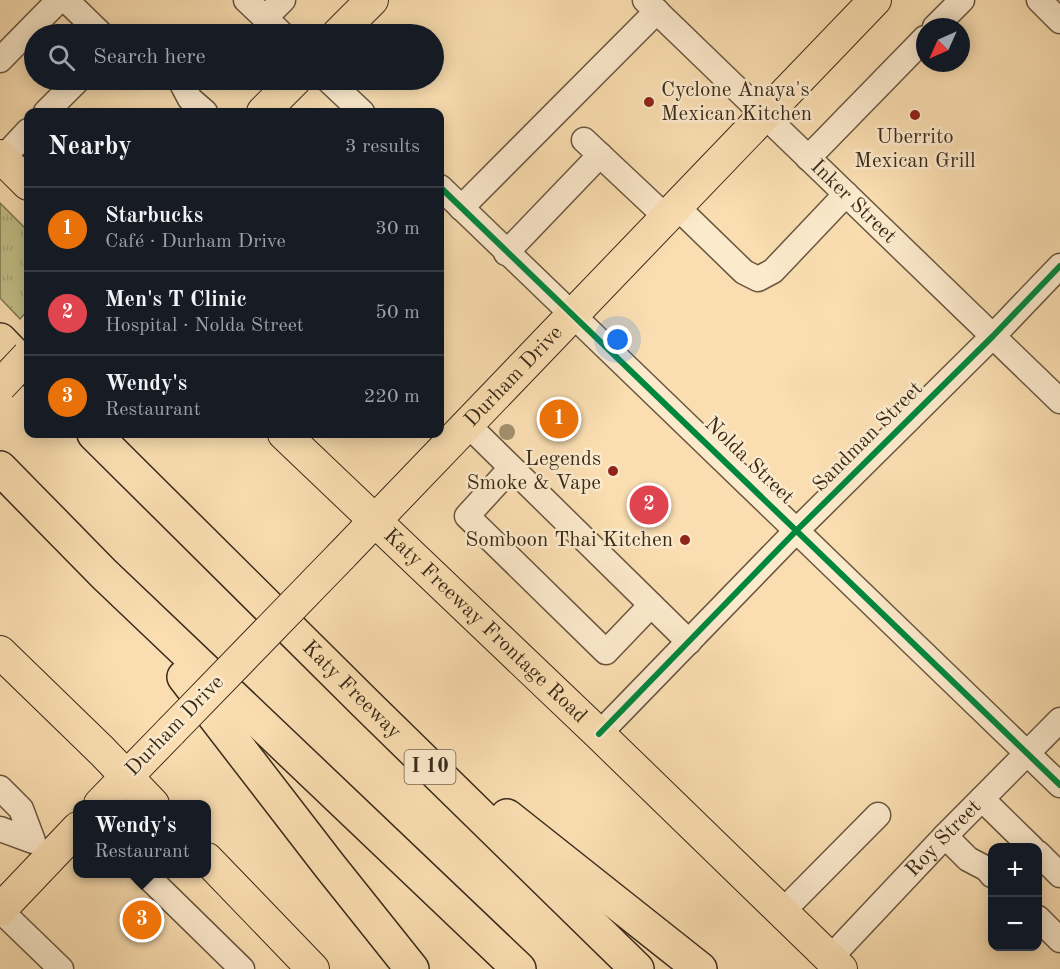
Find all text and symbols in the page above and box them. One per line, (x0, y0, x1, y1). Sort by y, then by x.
north arrow (916, 18, 970, 72)
search box (24, 24, 444, 90)
icon: search (45, 41, 78, 74)
text: Search here (93, 46, 206, 68)
place label: Cyclone Anaya's Mexican Kitchen (661, 80, 812, 125)
marker: Cyclone Anaya's Mexican Kitchen (642, 95, 656, 109)
marker: Uberrito Mexican Grill (908, 108, 922, 122)
place label: Uberrito Mexican Grill (854, 127, 976, 172)
text: Nearby (48, 134, 132, 160)
text: 3 results (345, 137, 420, 157)
street label: Inker Street (807, 156, 901, 247)
text: Starbucks (105, 205, 203, 227)
text: 1 (62, 219, 73, 239)
text: 30 m (375, 219, 420, 239)
text: Café · Durham Drive (105, 232, 286, 252)
text: Men's T Clinic (105, 289, 247, 311)
text: 2 (62, 303, 73, 323)
text: 50 m (375, 303, 420, 323)
text: Hospital · Nolda Street (105, 316, 304, 336)
street label: Durham Drive (460, 322, 566, 431)
your location (603, 325, 632, 354)
text: Wendy's (105, 373, 187, 395)
street label: Sandman Street (809, 378, 927, 496)
text: 3 (62, 387, 73, 407)
text: 220 m (364, 387, 420, 407)
pin: 1 (540, 396, 578, 442)
text: Restaurant (105, 400, 201, 420)
street label: Nolda Street (700, 413, 798, 509)
place label: Legends Smoke & Vape (467, 449, 601, 494)
marker: Legends Smoke & Vape (606, 464, 620, 478)
pin: 2 (630, 482, 668, 528)
street label: Katy Freeway Frontage Road (380, 524, 591, 727)
place label: Somboon Thai Kitchen (465, 530, 673, 551)
marker: Somboon Thai Kitchen (678, 533, 692, 547)
street label: Katy Freeway (298, 637, 405, 743)
street label: Durham Drive (122, 672, 228, 780)
road number: I 10 (404, 750, 456, 784)
street label: Roy Street (902, 796, 985, 881)
popup (73, 800, 211, 878)
text: Wendy's (94, 815, 176, 837)
text: Restaurant (94, 842, 190, 862)
map controls (988, 843, 1042, 951)
button: + (988, 843, 1042, 897)
button: − (988, 897, 1042, 951)
pin: 3 (122, 898, 162, 942)

